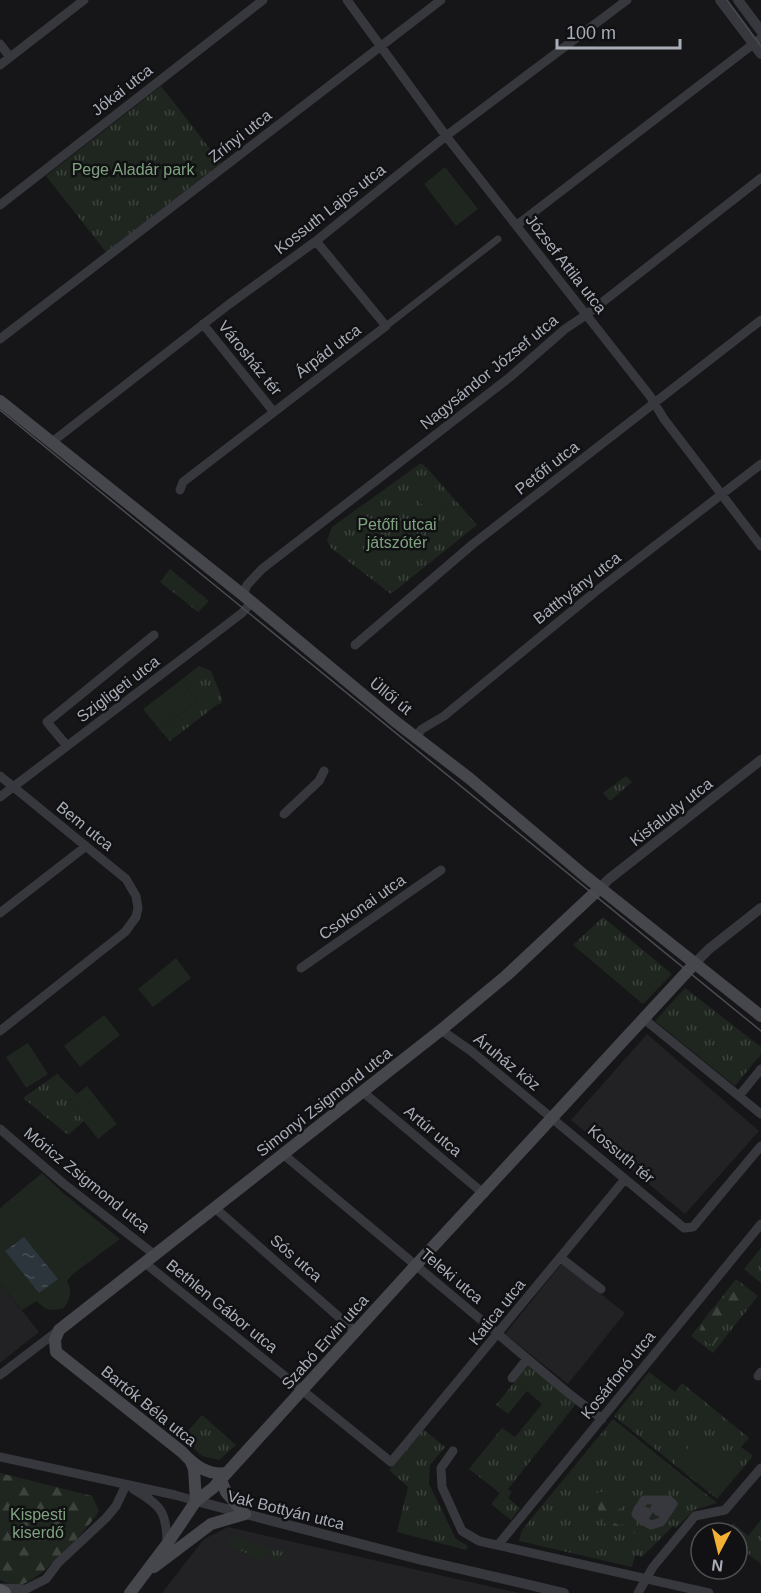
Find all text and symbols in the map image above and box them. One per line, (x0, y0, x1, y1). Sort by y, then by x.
scale bar (557, 12, 680, 50)
text: 100 m (566, 23, 616, 43)
street label: Jókai utca (88, 61, 156, 119)
street label: Zrínyi utca (205, 106, 275, 166)
park label: Pege Aladár park (72, 161, 195, 178)
street label: Kossuth Lajos utca (271, 161, 389, 257)
street label: József Attila utca (522, 211, 610, 317)
street label: Nagysándor József utca (417, 311, 561, 433)
street label: Városház tér (215, 317, 286, 399)
street label: Árpád utca (291, 320, 364, 381)
street label: Petőfi utca (512, 438, 582, 498)
park label: Petőfi utcai játszótér (357, 516, 437, 551)
street label: Batthyány utca (530, 549, 624, 627)
street label: Szigligeti utca (73, 652, 163, 725)
street label: Üllői út (367, 674, 416, 718)
street label: Kisfaludy utca (627, 775, 716, 849)
street label: Bem utca (53, 798, 117, 854)
street label: Csokonai utca (316, 871, 408, 943)
street label: Áruház köz (471, 1029, 544, 1094)
street label: Simonyi Zsigmond utca (253, 1044, 395, 1160)
street label: Artúr utca (401, 1102, 465, 1160)
street label: Kossuth tér (585, 1121, 658, 1187)
street label: Móricz Zsigmond utca (21, 1124, 153, 1236)
street label: Sós utca (267, 1231, 325, 1285)
street label: Teleki utca (418, 1245, 486, 1307)
street label: Bethlen Gábor utca (163, 1256, 281, 1356)
street label: Katica utca (465, 1276, 529, 1348)
street label: Szabó Ervin utca (278, 1291, 372, 1393)
street label: Kosárfonó utca (578, 1328, 659, 1422)
street label: Bartók Béla utca (98, 1362, 200, 1450)
street label: Vak Bottyán utca (226, 1487, 346, 1533)
park label: Kispesti kiserdő (10, 1506, 66, 1541)
north arrow (689, 1521, 749, 1581)
text: N (710, 1556, 724, 1575)

